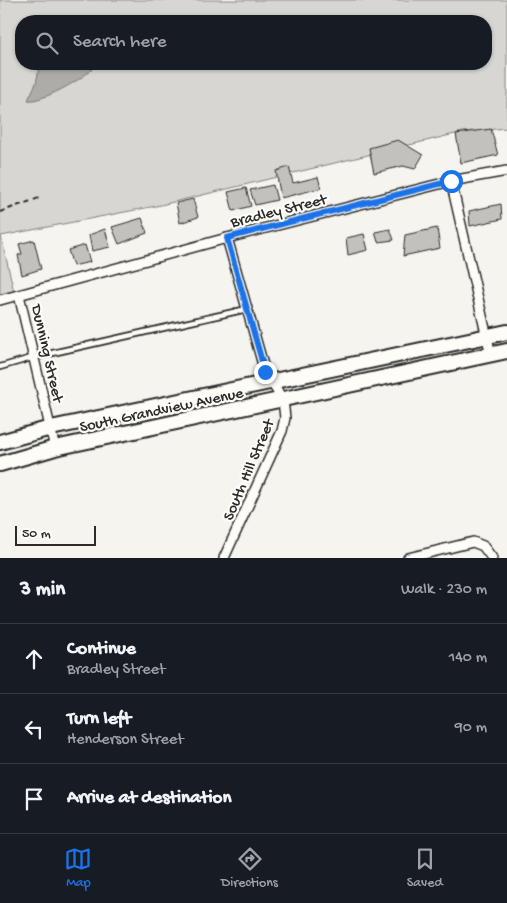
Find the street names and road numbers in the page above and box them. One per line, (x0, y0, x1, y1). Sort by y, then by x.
street label: Bradley Street (228, 191, 330, 234)
street label: Dunning Street (25, 302, 66, 406)
street label: South Grandview Avenue (78, 385, 246, 438)
street label: South Hill Street (220, 415, 281, 524)

